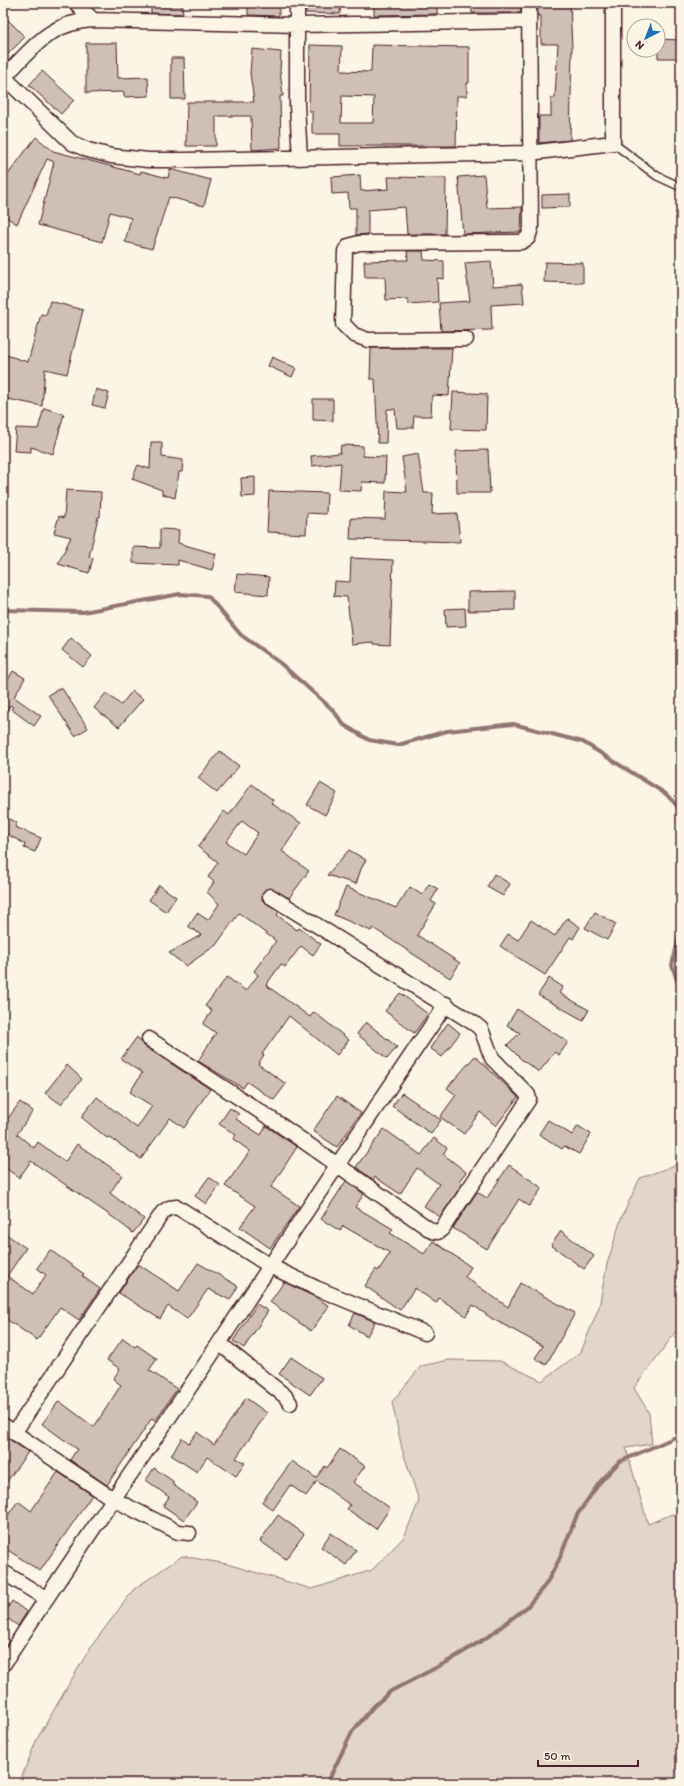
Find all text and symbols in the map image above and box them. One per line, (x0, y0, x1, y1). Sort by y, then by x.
north arrow (626, 18, 666, 58)
text: N (633, 38, 647, 52)
scale bar (538, 1742, 638, 1768)
text: 50 m (544, 1749, 570, 1763)

